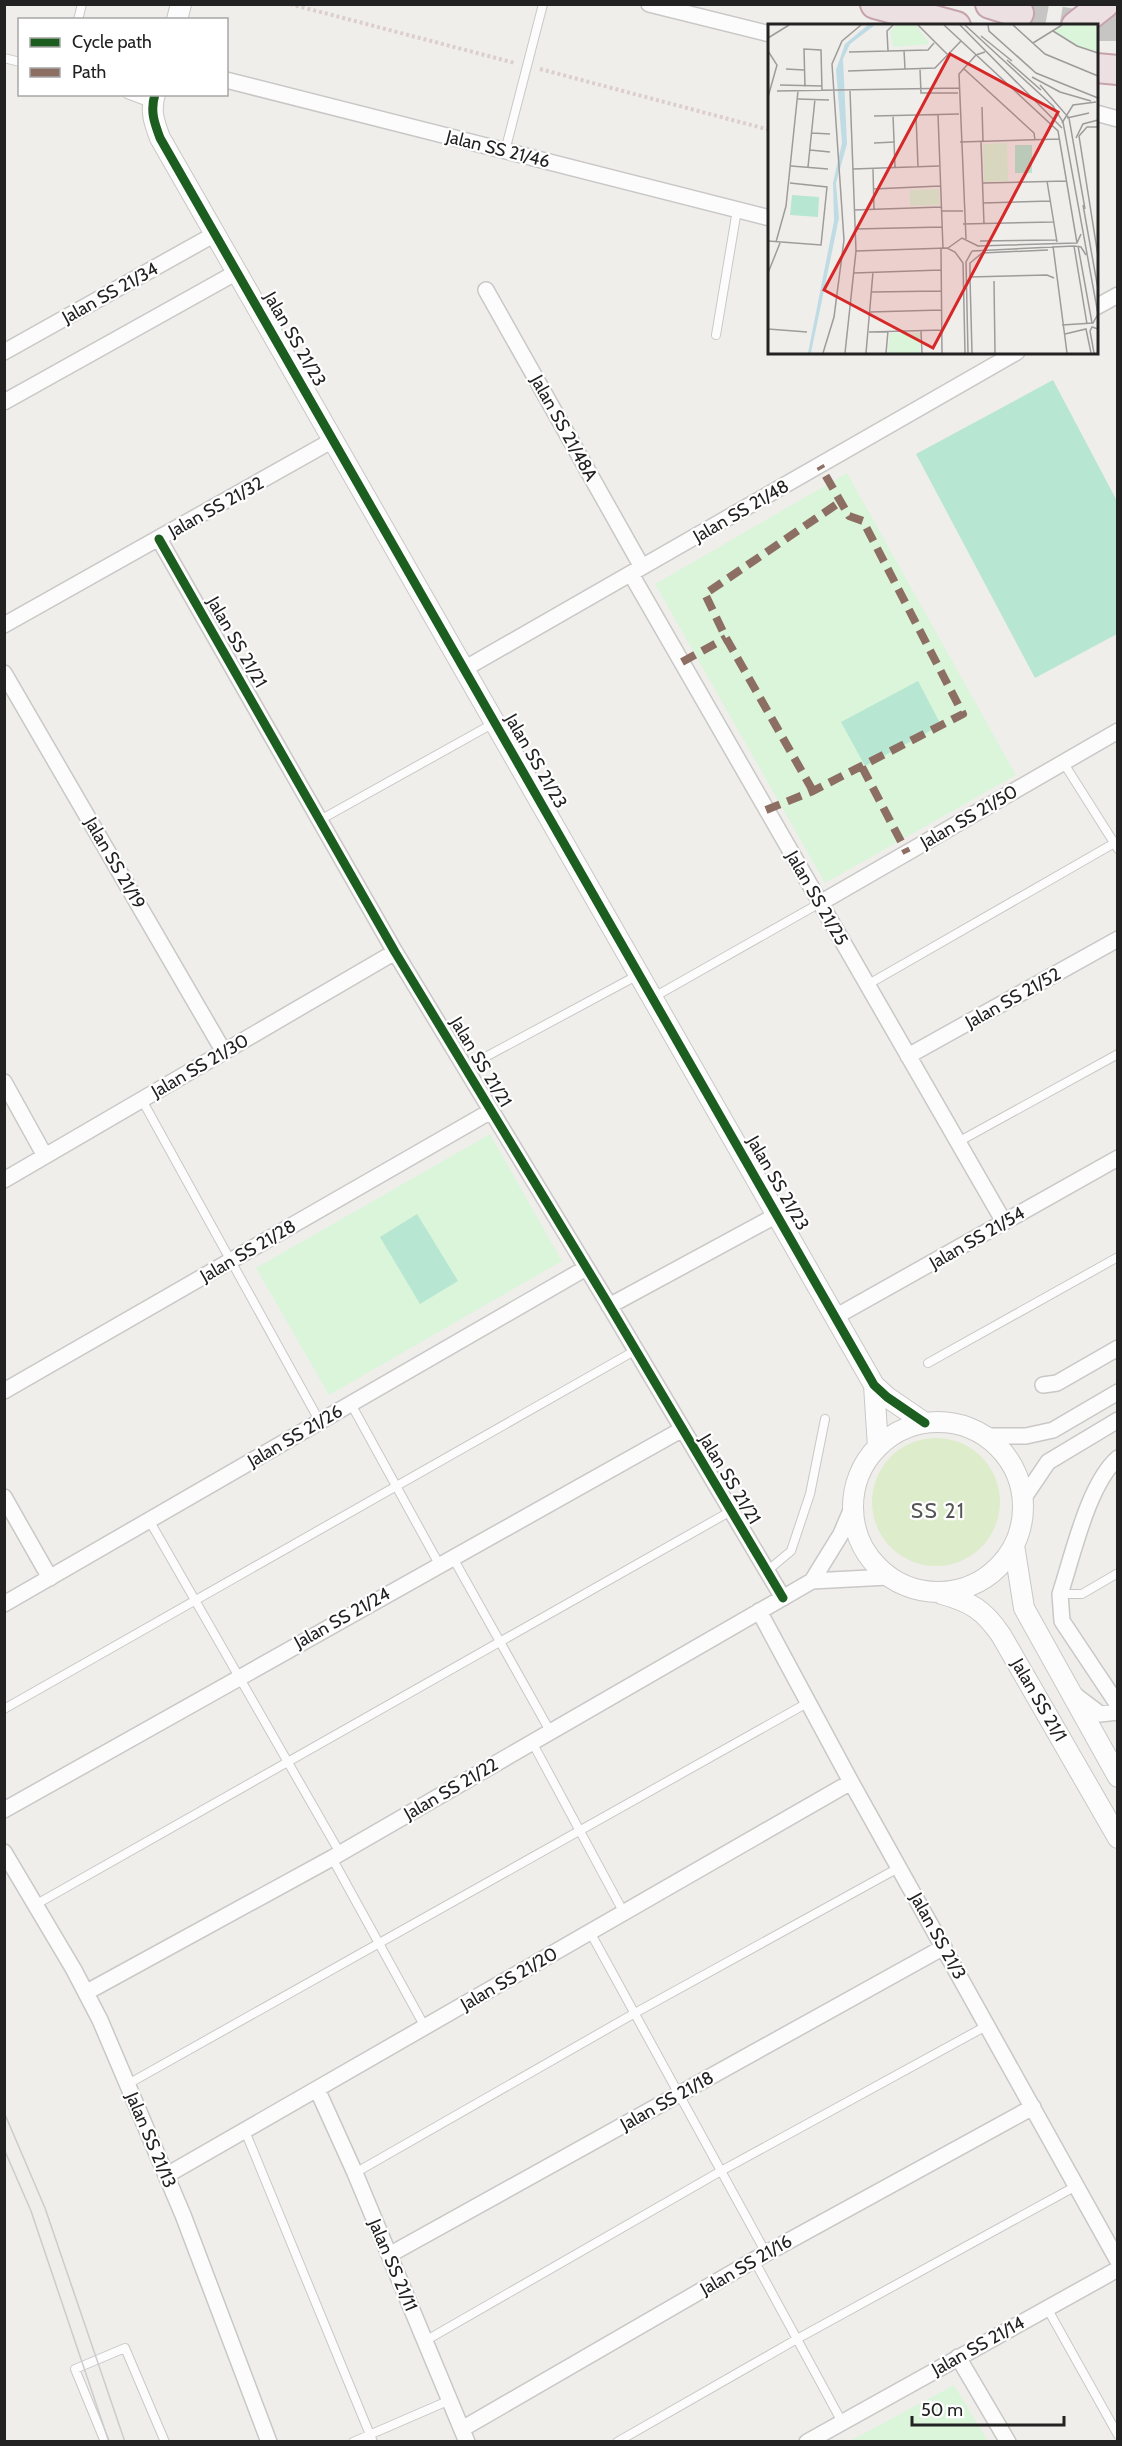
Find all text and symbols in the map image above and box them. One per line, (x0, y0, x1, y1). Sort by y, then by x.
legend (18, 18, 228, 96)
inset map (768, 24, 1098, 354)
text: Cycle path (72, 31, 152, 53)
text: Path (72, 61, 106, 83)
street label: Jalan SS 21/46 (443, 125, 552, 173)
street label: Jalan SS 21/34 (57, 258, 162, 329)
street label: Jalan SS 21/23 (259, 287, 331, 390)
street label: Jalan SS 21/48A (525, 370, 602, 485)
street label: Jalan SS 21/32 (164, 472, 267, 543)
street label: Jalan SS 21/48 (688, 475, 793, 548)
street label: Jalan SS 21/21 (202, 592, 272, 691)
street label: Jalan SS 21/23 (500, 709, 572, 812)
street label: Jalan SS 21/50 (916, 780, 1022, 854)
street label: Jalan SS 21/19 (79, 812, 150, 913)
street label: Jalan SS 21/25 (781, 846, 853, 949)
street label: Jalan SS 21/52 (961, 963, 1064, 1034)
street label: Jalan SS 21/21 (445, 1012, 517, 1111)
street label: Jalan SS 21/30 (147, 1029, 253, 1103)
street label: Jalan SS 21/23 (742, 1131, 814, 1234)
street label: Jalan SS 21/54 (925, 1202, 1029, 1275)
street label: Jalan SS 21/28 (195, 1215, 300, 1288)
street label: Jalan SS 21/26 (243, 1400, 346, 1473)
street label: Jalan SS 21/21 (694, 1429, 766, 1528)
district label: SS 21 (911, 1498, 965, 1523)
street label: Jalan SS 21/24 (289, 1583, 394, 1654)
street label: Jalan SS 21/1 (1006, 1654, 1072, 1745)
street label: Jalan SS 21/22 (399, 1753, 502, 1825)
street label: Jalan SS 21/3 (905, 1888, 971, 1983)
street label: Jalan SS 21/20 (456, 1942, 561, 2016)
street label: Jalan SS 21/18 (616, 2066, 717, 2136)
street label: Jalan SS 21/13 (121, 2088, 181, 2191)
street label: Jalan SS 21/11 (363, 2215, 422, 2314)
street label: Jalan SS 21/16 (695, 2230, 796, 2301)
street label: Jalan SS 21/14 (927, 2312, 1028, 2381)
scale bar (912, 2389, 1064, 2427)
text: 50 m (921, 2399, 963, 2421)

